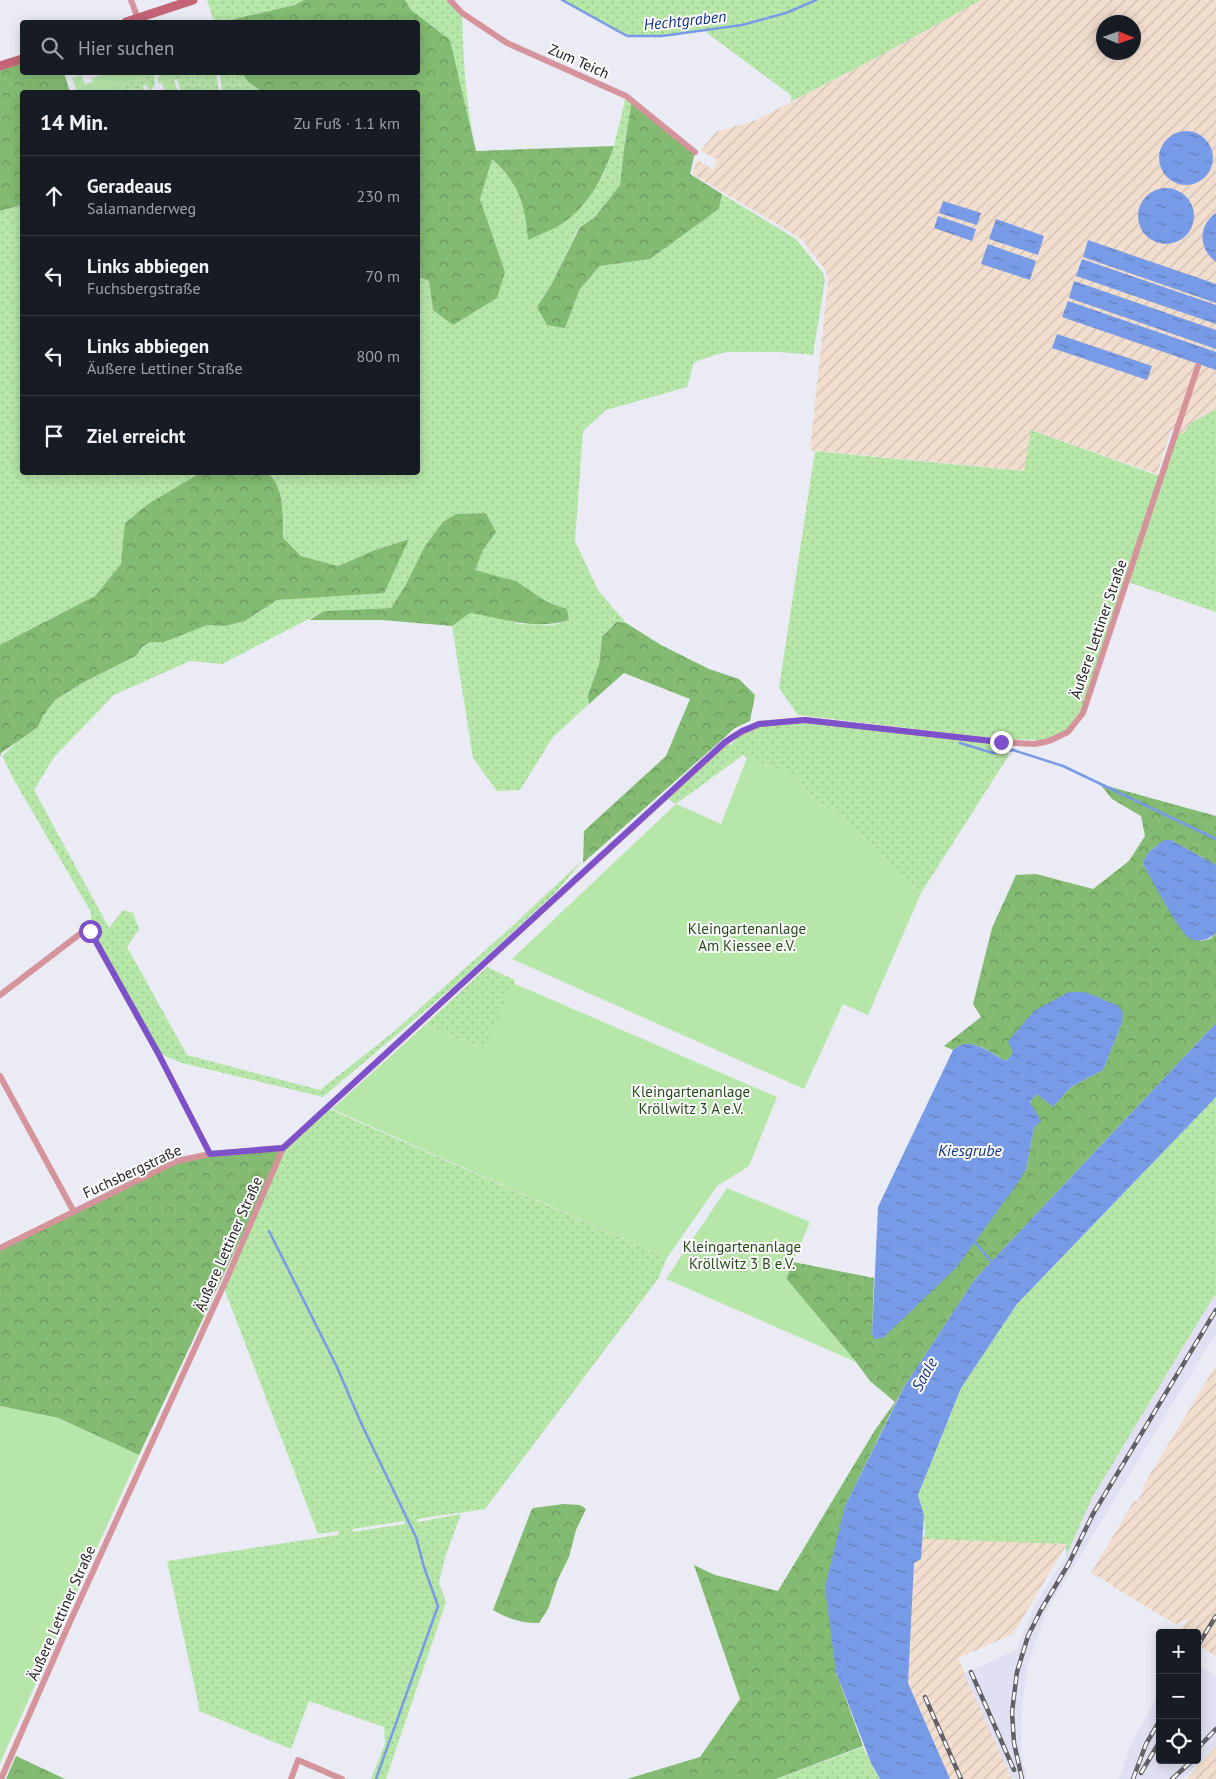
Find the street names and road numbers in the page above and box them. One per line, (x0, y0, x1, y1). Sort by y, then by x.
street label: Zum Teich (546, 39, 612, 83)
street label: Äußere Lettiner Straße (1065, 557, 1131, 701)
street label: Fuchsbergstraße (80, 1140, 184, 1202)
street label: Äußere Lettiner Straße (190, 1174, 266, 1314)
street label: Äußere Lettiner Straße (23, 1543, 99, 1683)

